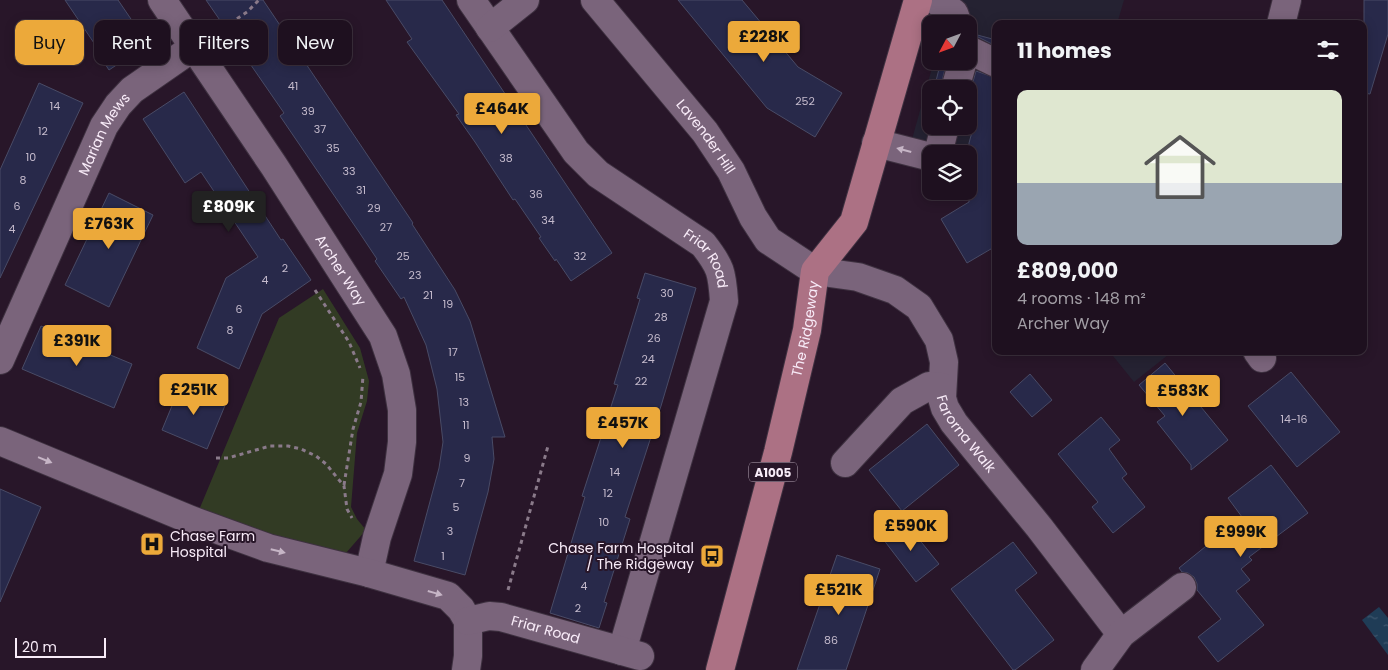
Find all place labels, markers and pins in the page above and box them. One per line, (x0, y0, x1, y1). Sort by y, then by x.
pin: £228K (729, 20, 799, 63)
pin: £464K (467, 92, 537, 135)
pin: £809K (194, 190, 264, 233)
pin: £763K (74, 208, 144, 250)
pin: £391K (42, 324, 112, 367)
pin: £251K (159, 374, 229, 416)
pin: £583K (1148, 374, 1218, 417)
pin: £457K (588, 406, 658, 449)
pin: £590K (876, 510, 946, 552)
pin: £999K (1206, 516, 1276, 558)
place label: Chase Farm Hospital (170, 526, 255, 562)
hospital icon: Chase Farm Hospital (139, 531, 165, 557)
place label: Chase Farm Hospital / The Ridgeway (548, 538, 694, 574)
bus stop icon: Chase Farm Hospital / The Ridgeway (699, 543, 725, 569)
pin: £521K (804, 574, 874, 616)

